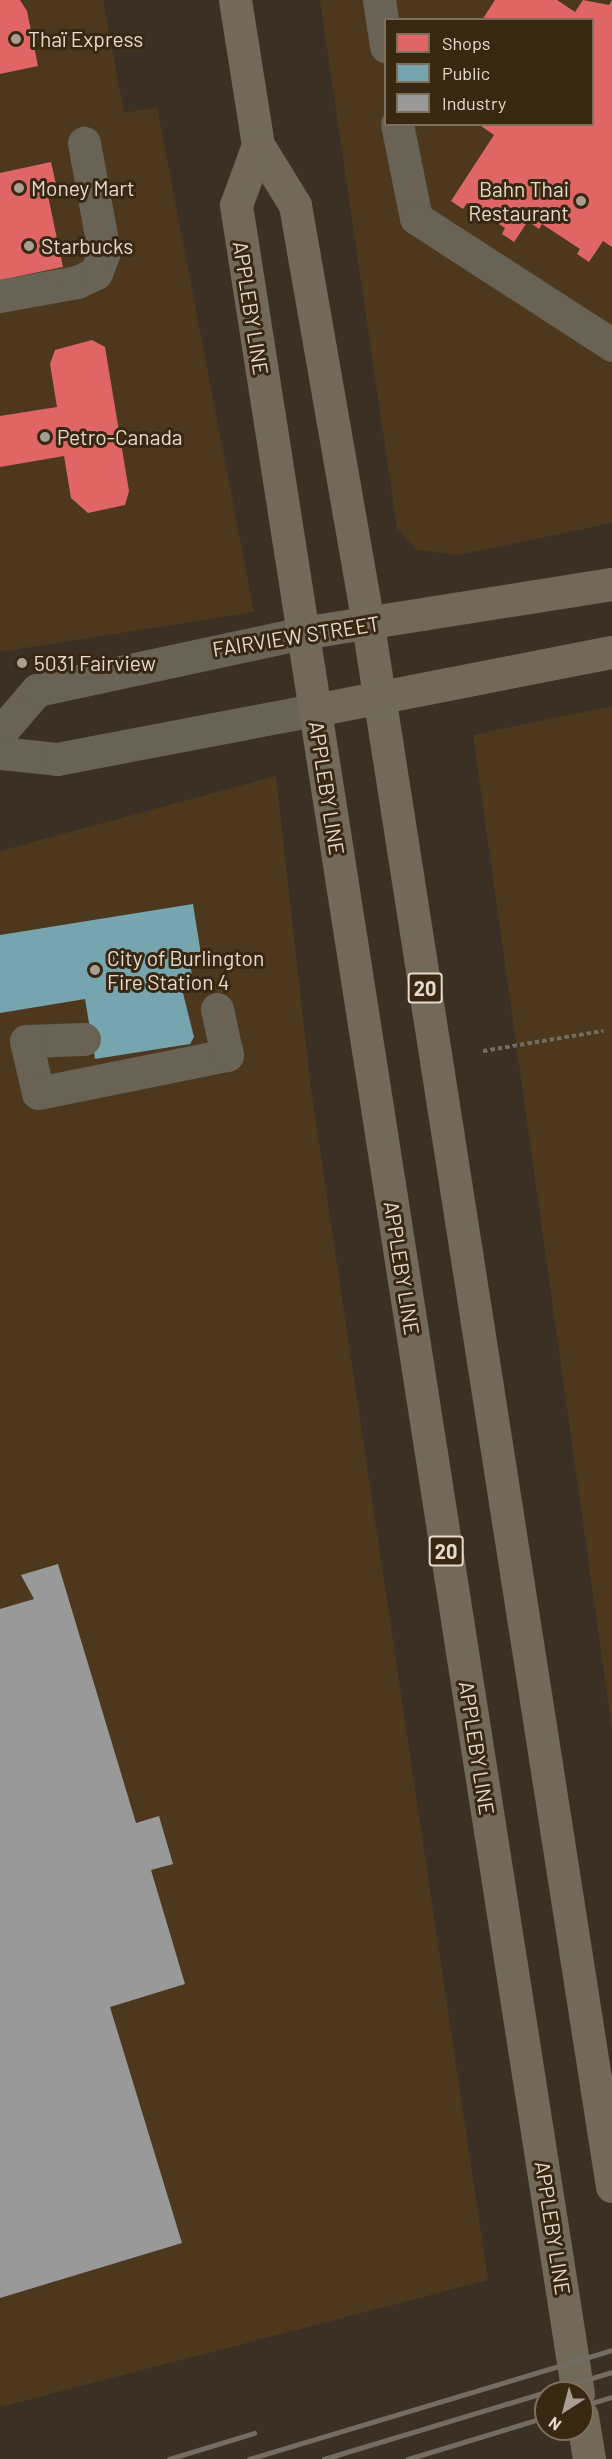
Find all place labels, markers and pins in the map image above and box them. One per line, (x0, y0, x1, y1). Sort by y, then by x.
place label: Thaï Express (28, 26, 143, 52)
marker: Thaï Express (9, 32, 23, 46)
place label: Money Mart (31, 175, 135, 201)
place label: Bahn Thai Restaurant (468, 176, 569, 226)
marker: Money Mart (12, 181, 26, 195)
marker: Bahn Thai Restaurant (574, 194, 588, 208)
place label: Starbucks (41, 233, 133, 259)
marker: Starbucks (22, 239, 36, 253)
place label: Petro-Canada (57, 424, 183, 450)
marker: Petro-Canada (38, 430, 52, 444)
place label: 5031 Fairview (34, 650, 156, 676)
marker: 5031 Fairview (15, 656, 29, 670)
place label: City of Burlington Fire Station 4 (107, 945, 264, 995)
marker: City of Burlington Fire Station 4 (88, 963, 102, 977)

